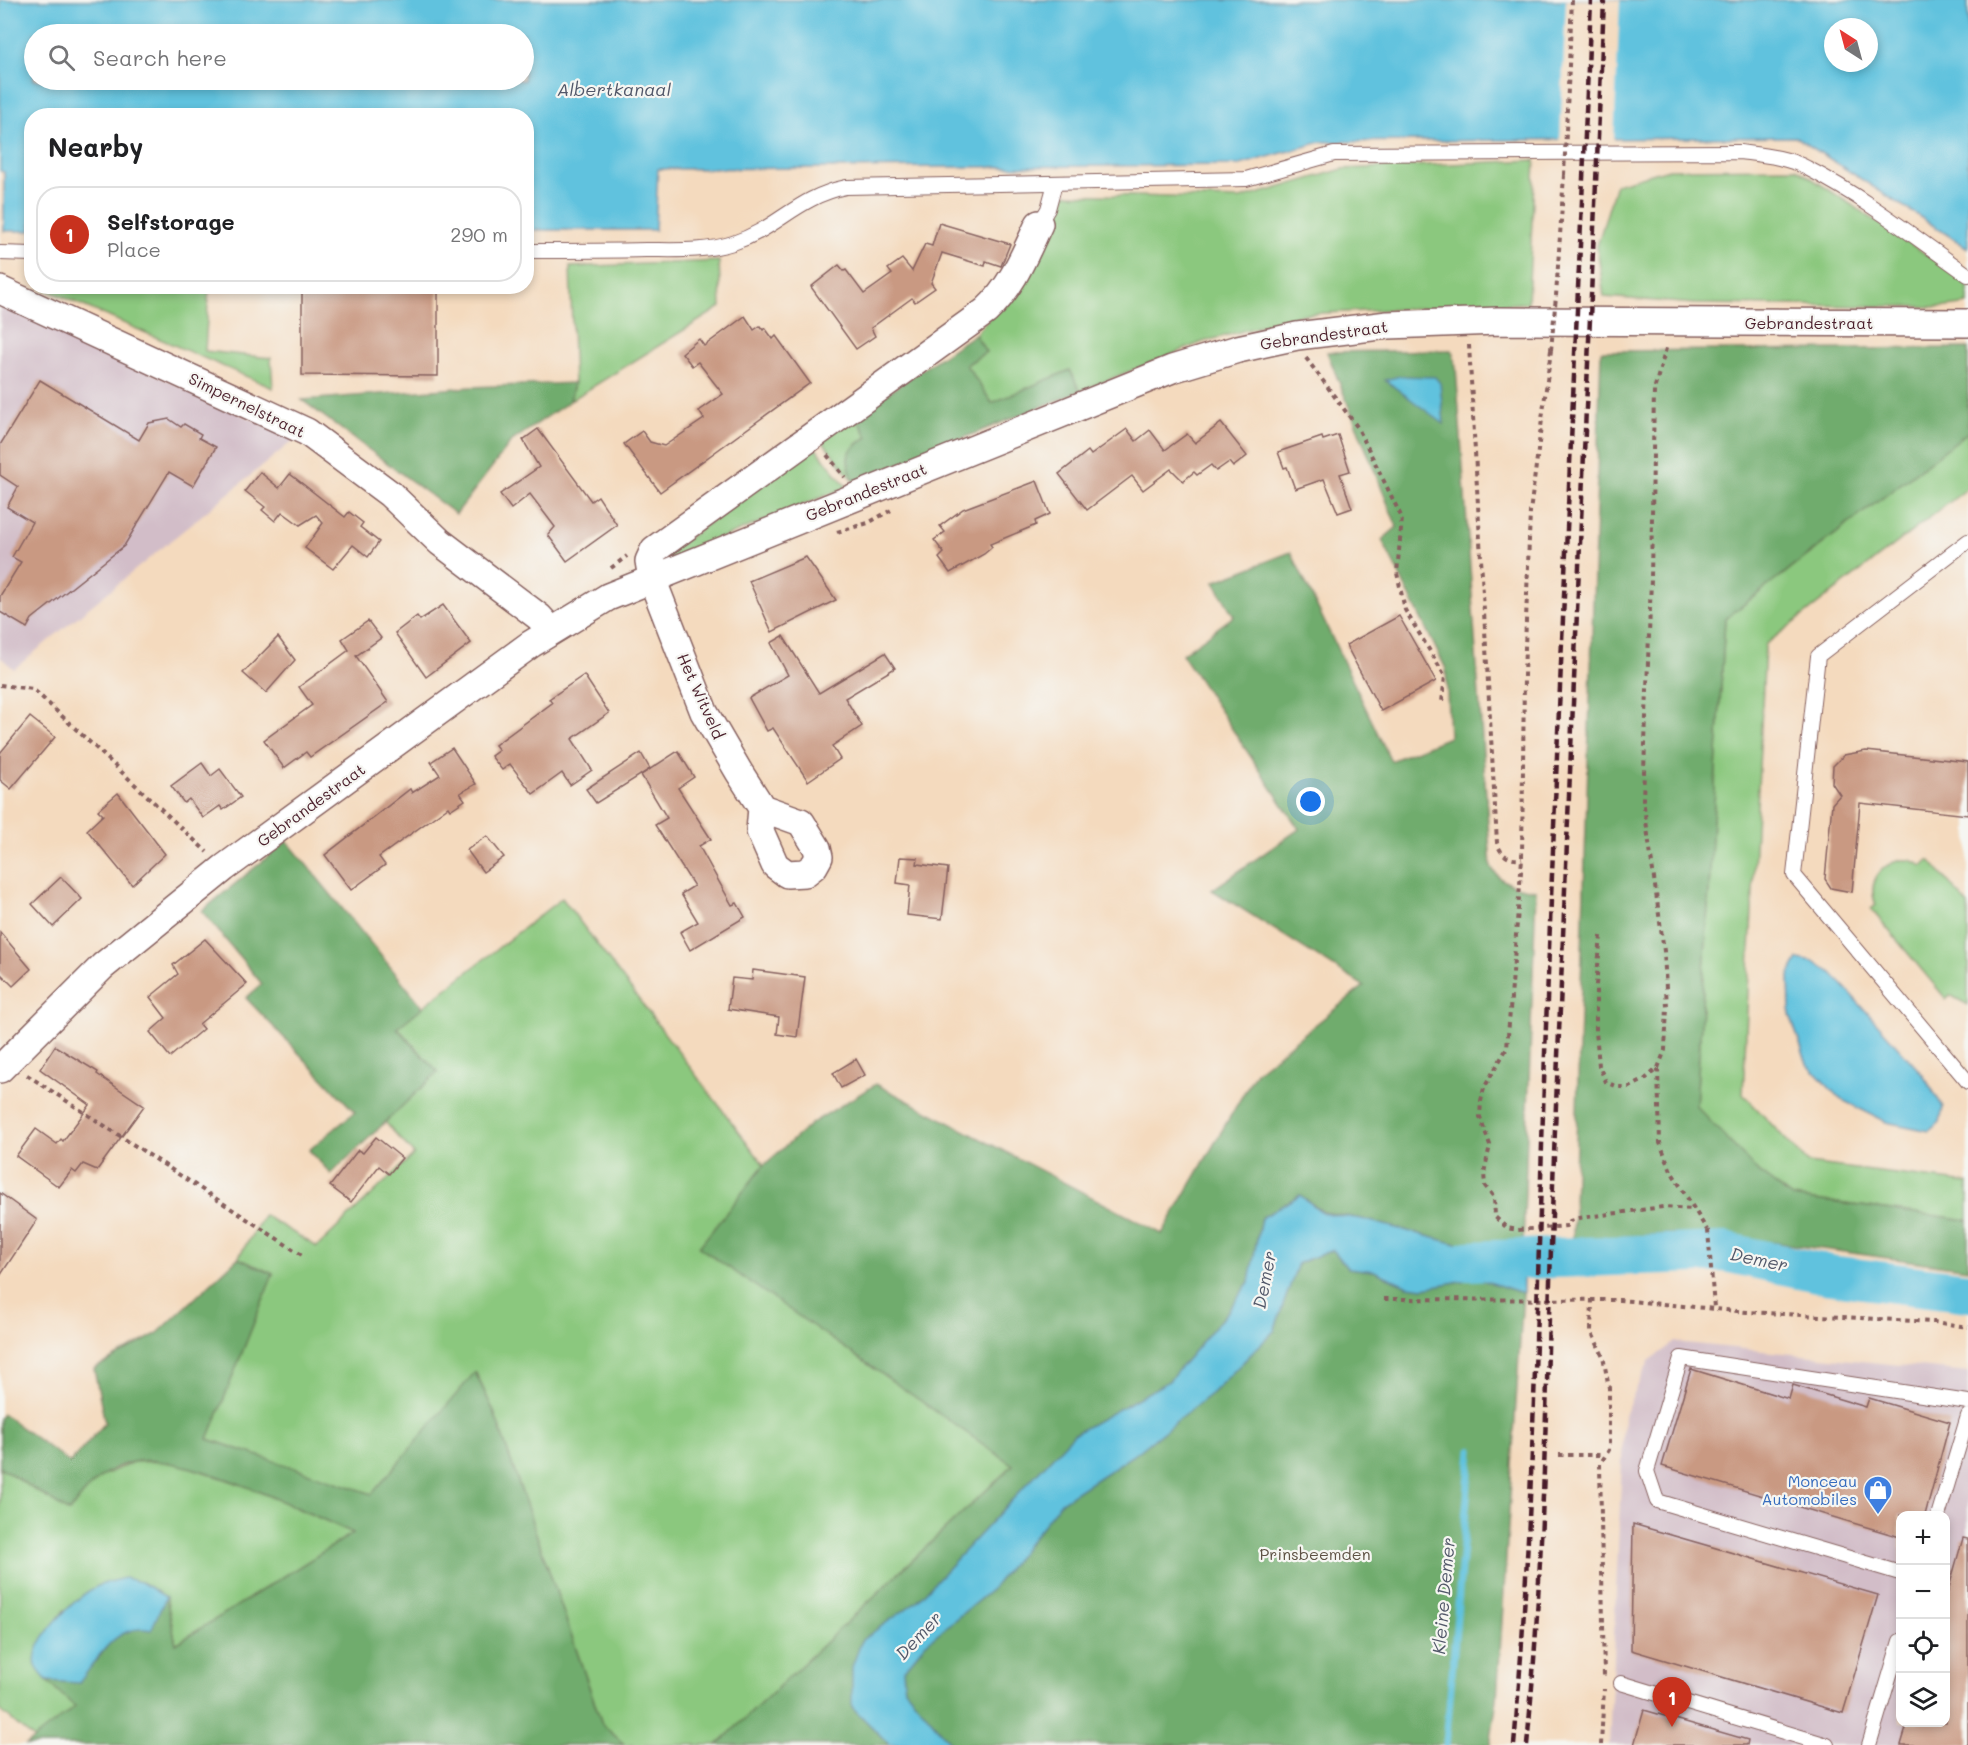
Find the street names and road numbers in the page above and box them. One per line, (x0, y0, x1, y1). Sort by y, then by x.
street label: Gebrandestraat (1745, 312, 1873, 333)
street label: Gebrandestraat (1259, 315, 1389, 354)
street label: Simpernelstraat (186, 367, 309, 442)
street label: Gebrandestraat (802, 458, 929, 525)
street label: Het Witveld (673, 650, 730, 742)
street label: Gebrandestraat (252, 758, 369, 851)

